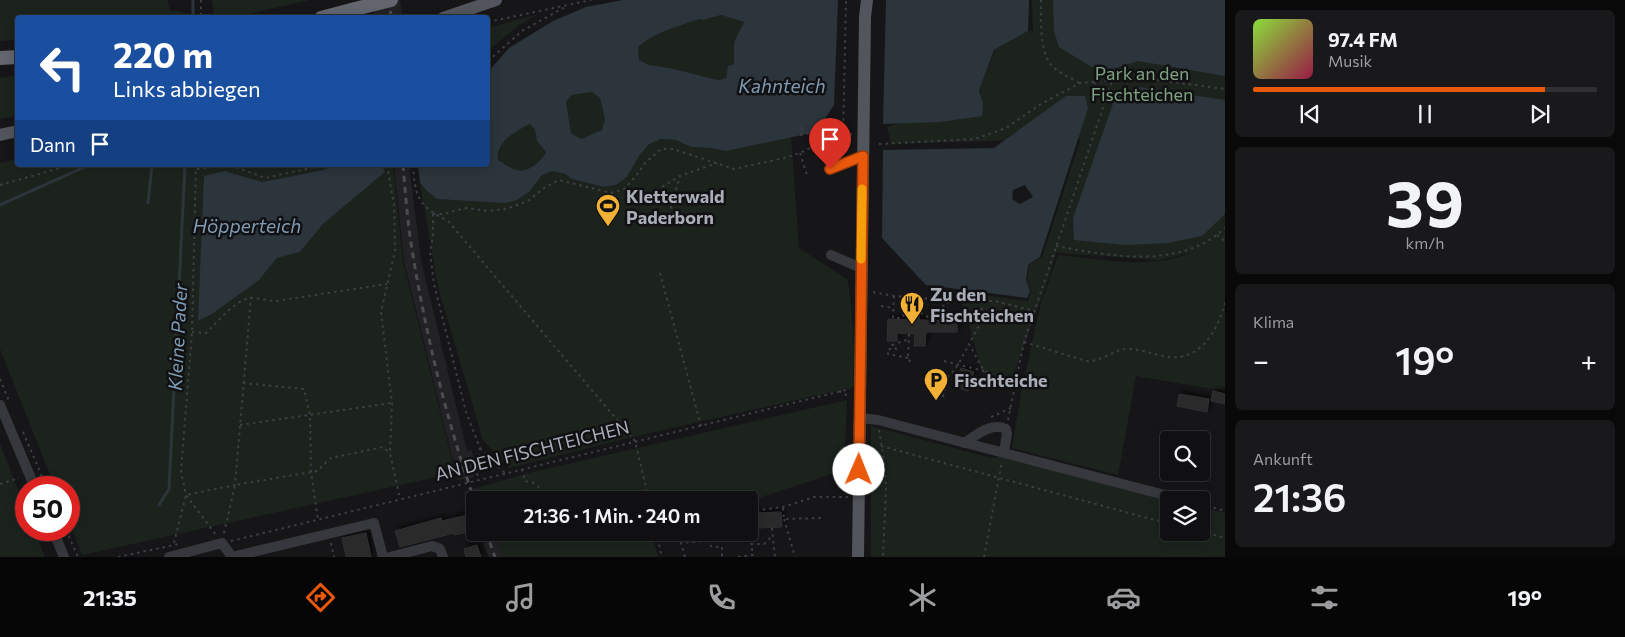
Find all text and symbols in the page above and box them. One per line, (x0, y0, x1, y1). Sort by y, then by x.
text: 97.4 FM (1328, 28, 1398, 51)
text: 220 m (113, 32, 213, 75)
icon: left (30, 35, 95, 100)
text: Musik (1328, 51, 1372, 70)
park label: Park an den Fischteichen (1091, 62, 1193, 105)
water label: Kahnteich (738, 74, 826, 97)
text: Links abbiegen (113, 75, 261, 102)
icon: previous (1296, 100, 1324, 128)
icon: pause (1411, 100, 1439, 128)
icon: next (1526, 100, 1554, 128)
pin (809, 118, 851, 169)
icon: arrive (816, 125, 844, 153)
icon: arrive (86, 130, 114, 158)
text: Dann (30, 133, 76, 156)
text: 39 (1386, 161, 1464, 240)
place label: Kletterwald Paderborn (626, 185, 725, 228)
sports icon: Kletterwald Paderborn (595, 193, 621, 227)
water label: Höpperteich (193, 214, 301, 237)
text: km/h (1406, 233, 1444, 252)
water label: Kleine Pader (163, 281, 191, 391)
place label: Zu den Fischteichen (930, 283, 1034, 326)
restaurant icon: Zu den Fischteichen (899, 291, 925, 325)
text: Klima (1253, 312, 1294, 331)
text: 19° (1395, 336, 1454, 383)
text: − (1253, 343, 1269, 377)
text: + (1581, 343, 1597, 377)
parking icon: Fischteiche (923, 367, 949, 401)
place label: Fischteiche (954, 369, 1048, 391)
street label: AN DEN FISCHTEICHEN (433, 415, 631, 485)
map controls (1160, 431, 1210, 541)
button: search (1160, 431, 1210, 481)
position arrow (832, 443, 884, 495)
text: Ankunft (1253, 449, 1313, 468)
text: 21:36 (1253, 473, 1346, 520)
speed limit sign: 50 (15, 476, 80, 541)
button: layers (1160, 491, 1210, 541)
text: 21:36 · 1 Min. · 240 m (524, 504, 700, 527)
icon: directions (303, 580, 338, 615)
icon: music (503, 580, 538, 615)
icon: phone (704, 580, 739, 615)
icon: climate (905, 580, 940, 615)
icon: car (1106, 580, 1141, 615)
icon: filters (1307, 580, 1342, 615)
text: 21:35 (83, 584, 137, 611)
text: 19° (1508, 584, 1542, 611)

